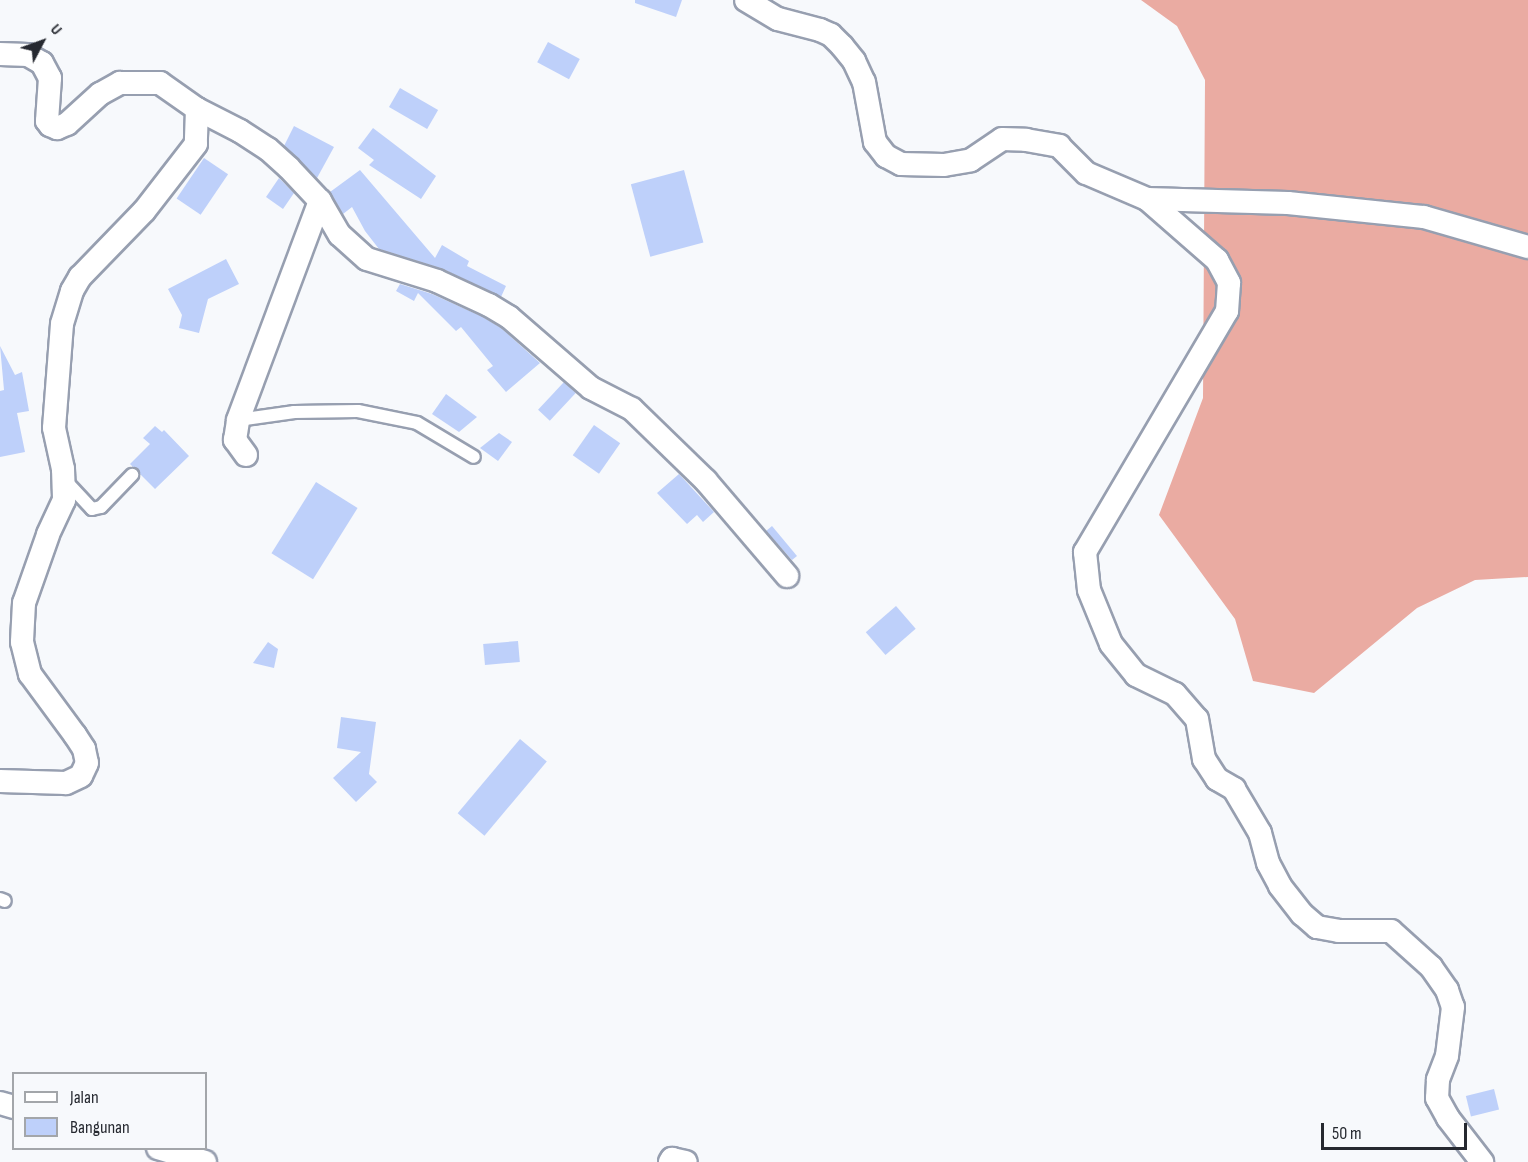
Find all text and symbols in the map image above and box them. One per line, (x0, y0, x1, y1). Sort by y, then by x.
north arrow (12, 12, 72, 72)
text: U (46, 20, 66, 39)
legend (12, 1072, 207, 1150)
text: Jalan (70, 1087, 99, 1108)
scale bar (1324, 1111, 1470, 1149)
text: Bangunan (70, 1117, 130, 1138)
text: 50 m (1332, 1123, 1362, 1144)

